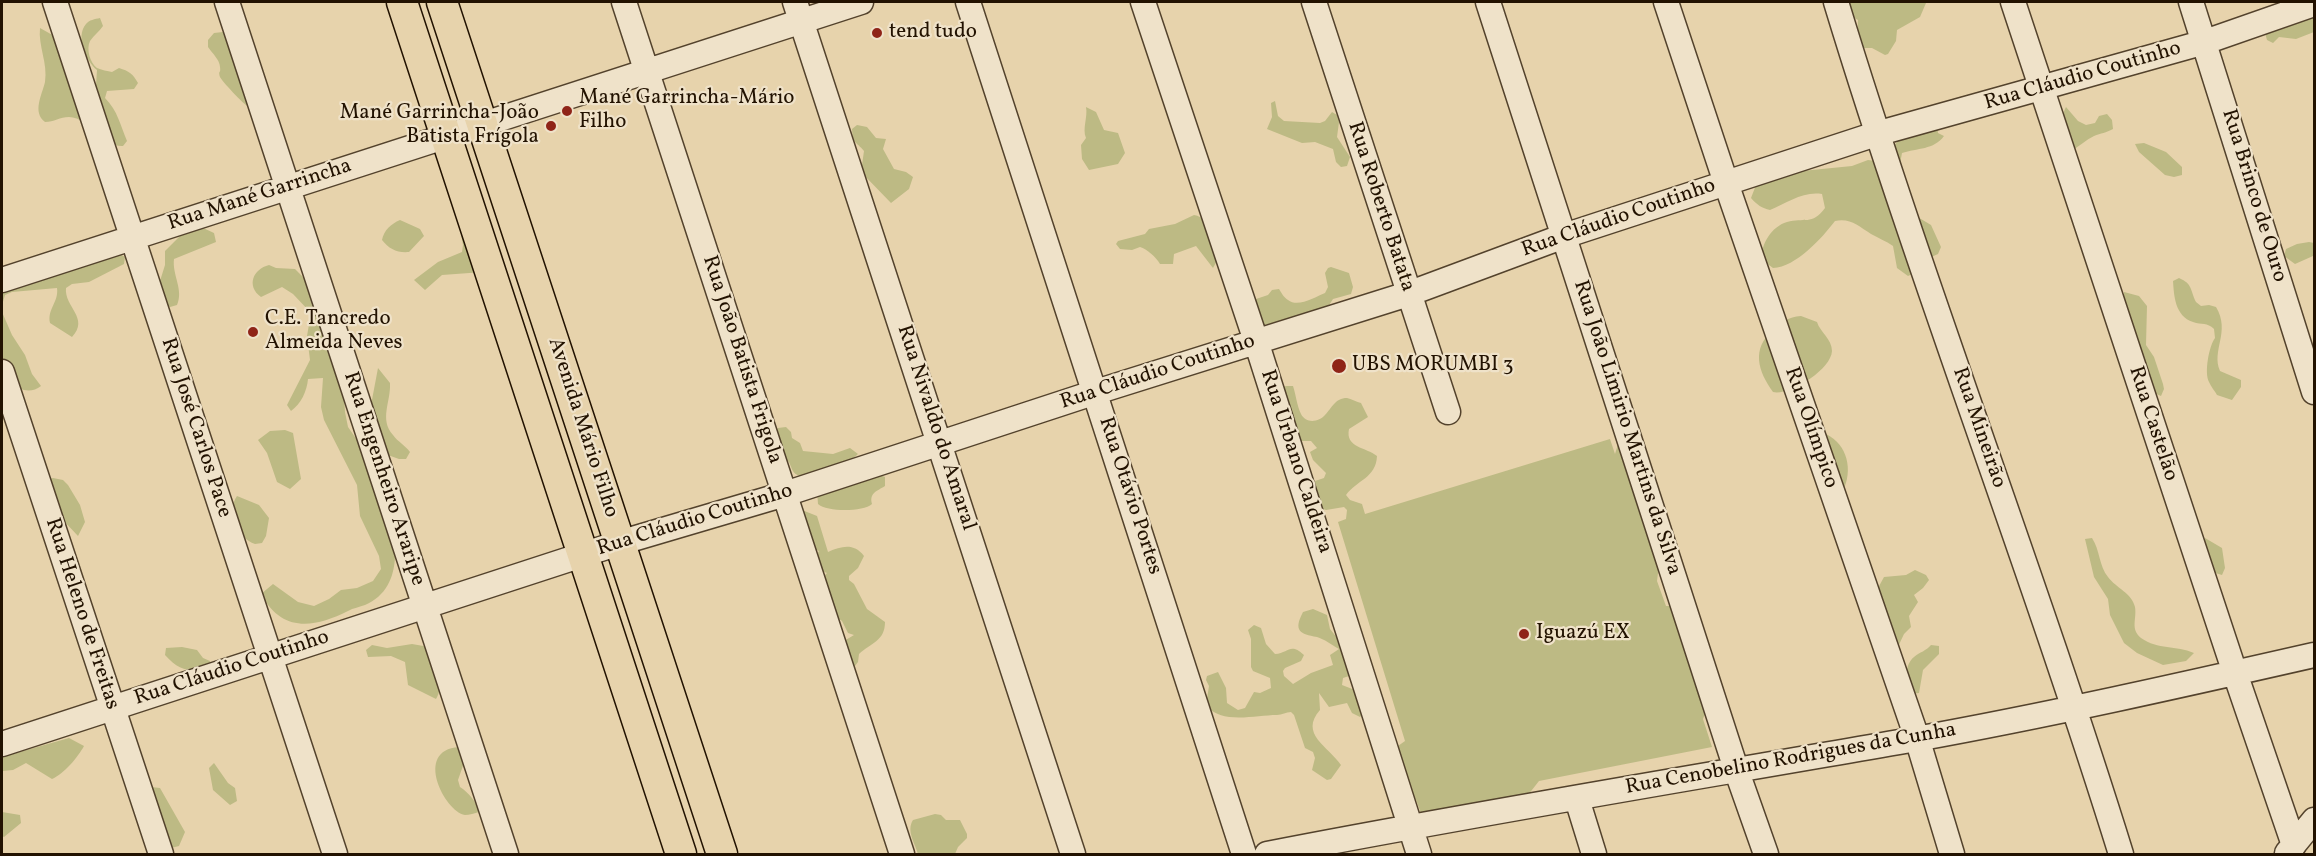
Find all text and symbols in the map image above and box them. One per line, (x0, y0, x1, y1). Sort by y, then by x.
place label: tend tudo (889, 20, 977, 46)
marker: tend tudo (870, 26, 884, 40)
street label: Rua Cláudio Coutinho (1982, 37, 2184, 117)
place label: Mané Garrincha-Mário Filho (579, 86, 794, 136)
place label: Mané Garrincha-João Batista Frígola (340, 101, 539, 151)
marker: Mané Garrincha-Mário Filho (560, 104, 574, 118)
street label: Rua Brinco de Ouro (2215, 106, 2291, 286)
marker: Mané Garrincha-João Batista Frígola (544, 119, 558, 133)
street label: Rua Roberto Batata (1341, 119, 1419, 295)
street label: Rua Mané Garrincha (165, 154, 355, 238)
street label: Rua Cláudio Coutinho (1519, 174, 1719, 264)
street label: Rua João Batista Frigola (695, 253, 787, 467)
street label: Rua João Limirio Martins da Silva (1566, 277, 1686, 579)
place label: C.E. Tancredo Almeida Neves (265, 307, 403, 357)
street label: Rua Nivaldo do Amaral (890, 322, 980, 534)
marker: C.E. Tancredo Almeida Neves (246, 325, 260, 339)
street label: Rua Cláudio Coutinho (1057, 330, 1259, 416)
street label: Rua José Carlos Pace (154, 335, 236, 521)
street label: Avenida Mário Filho (541, 335, 623, 521)
place label: UBS MORUMBI 3 (1352, 353, 1514, 379)
marker: UBS MORUMBI 3 (1330, 357, 1348, 375)
street label: Rua Castelão (2122, 363, 2182, 485)
street label: Rua Olímpico (1778, 364, 1842, 492)
street label: Rua Mineirão (1946, 364, 2010, 492)
street label: Rua Urbano Caldeira (1253, 367, 1337, 557)
street label: Rua Engenheiro Araripe (337, 369, 429, 589)
street label: Rua Otávio Portes (1092, 414, 1166, 578)
street label: Rua Cláudio Coutinho (594, 479, 796, 563)
street label: Rua Heleno de Freitas (38, 515, 124, 713)
place label: Iguazú EX (1536, 621, 1630, 647)
street label: Rua Cláudio Coutinho (131, 626, 333, 712)
marker: Iguazú EX (1517, 627, 1531, 641)
street label: Rua Cenobelino Rodrigues da Cunha (1624, 718, 1958, 802)

